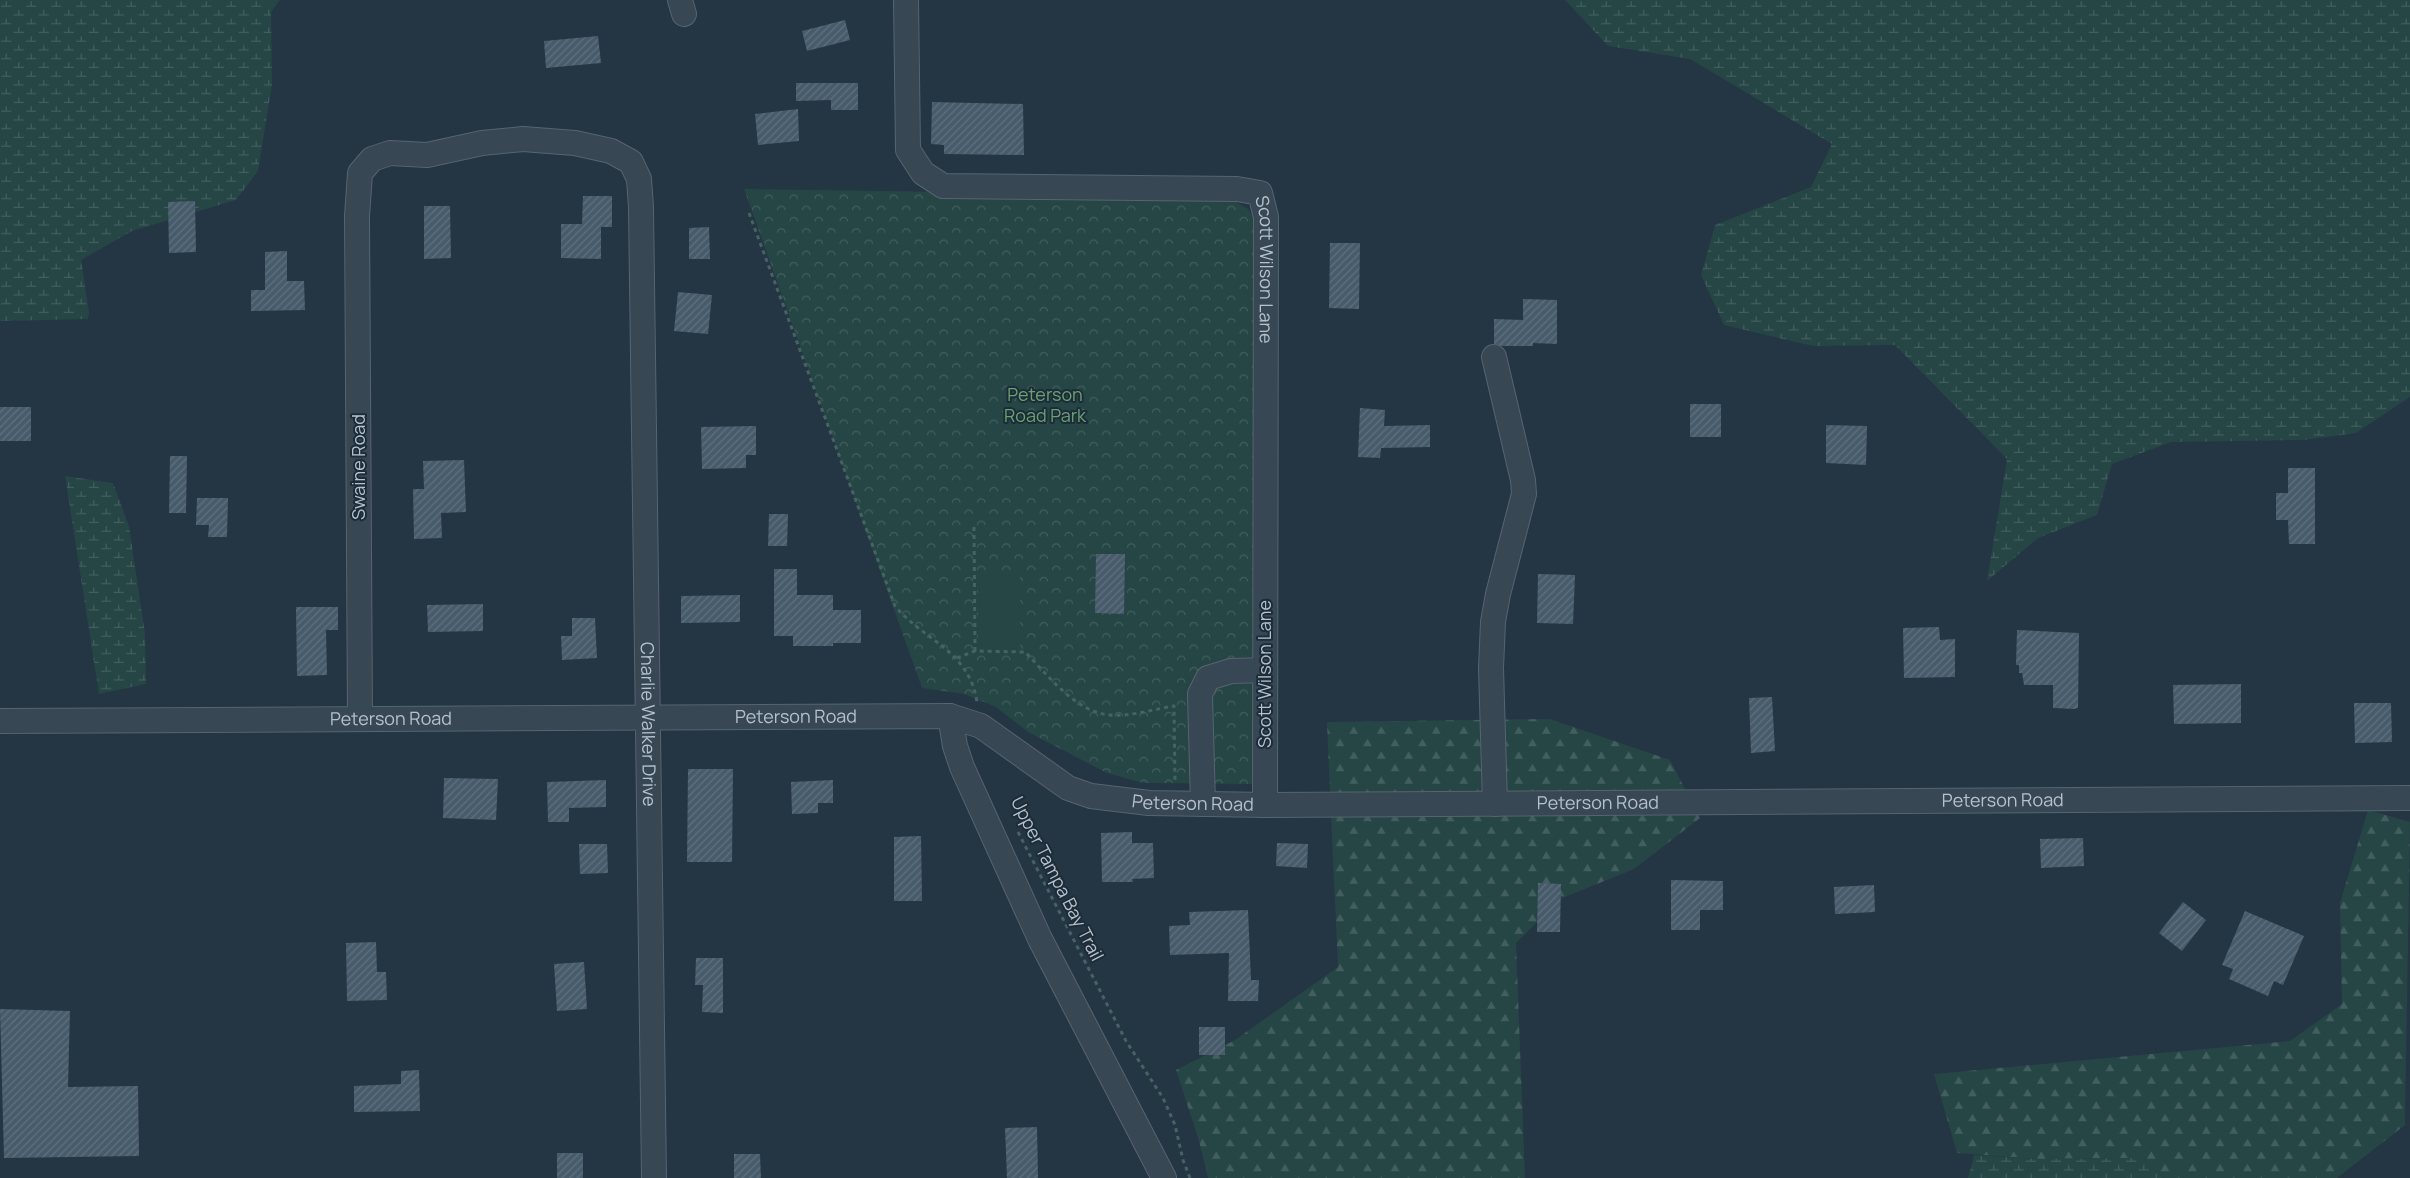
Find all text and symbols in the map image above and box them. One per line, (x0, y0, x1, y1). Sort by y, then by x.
street label: Scott Wilson Lane (1250, 193, 1279, 344)
park label: Peterson Road Park (1004, 382, 1087, 427)
street label: Swaine Road (346, 414, 370, 520)
street label: Scott Wilson Lane (1252, 600, 1276, 748)
street label: Charlie Walker Drive (636, 642, 662, 807)
street label: Peterson Road (735, 703, 857, 728)
street label: Peterson Road (330, 706, 452, 730)
street label: Peterson Road (1942, 787, 2064, 812)
street label: Peterson Road (1131, 788, 1254, 816)
street label: Peterson Road (1537, 790, 1659, 814)
street label: Upper Tampa Bay Trail (1006, 792, 1110, 965)

